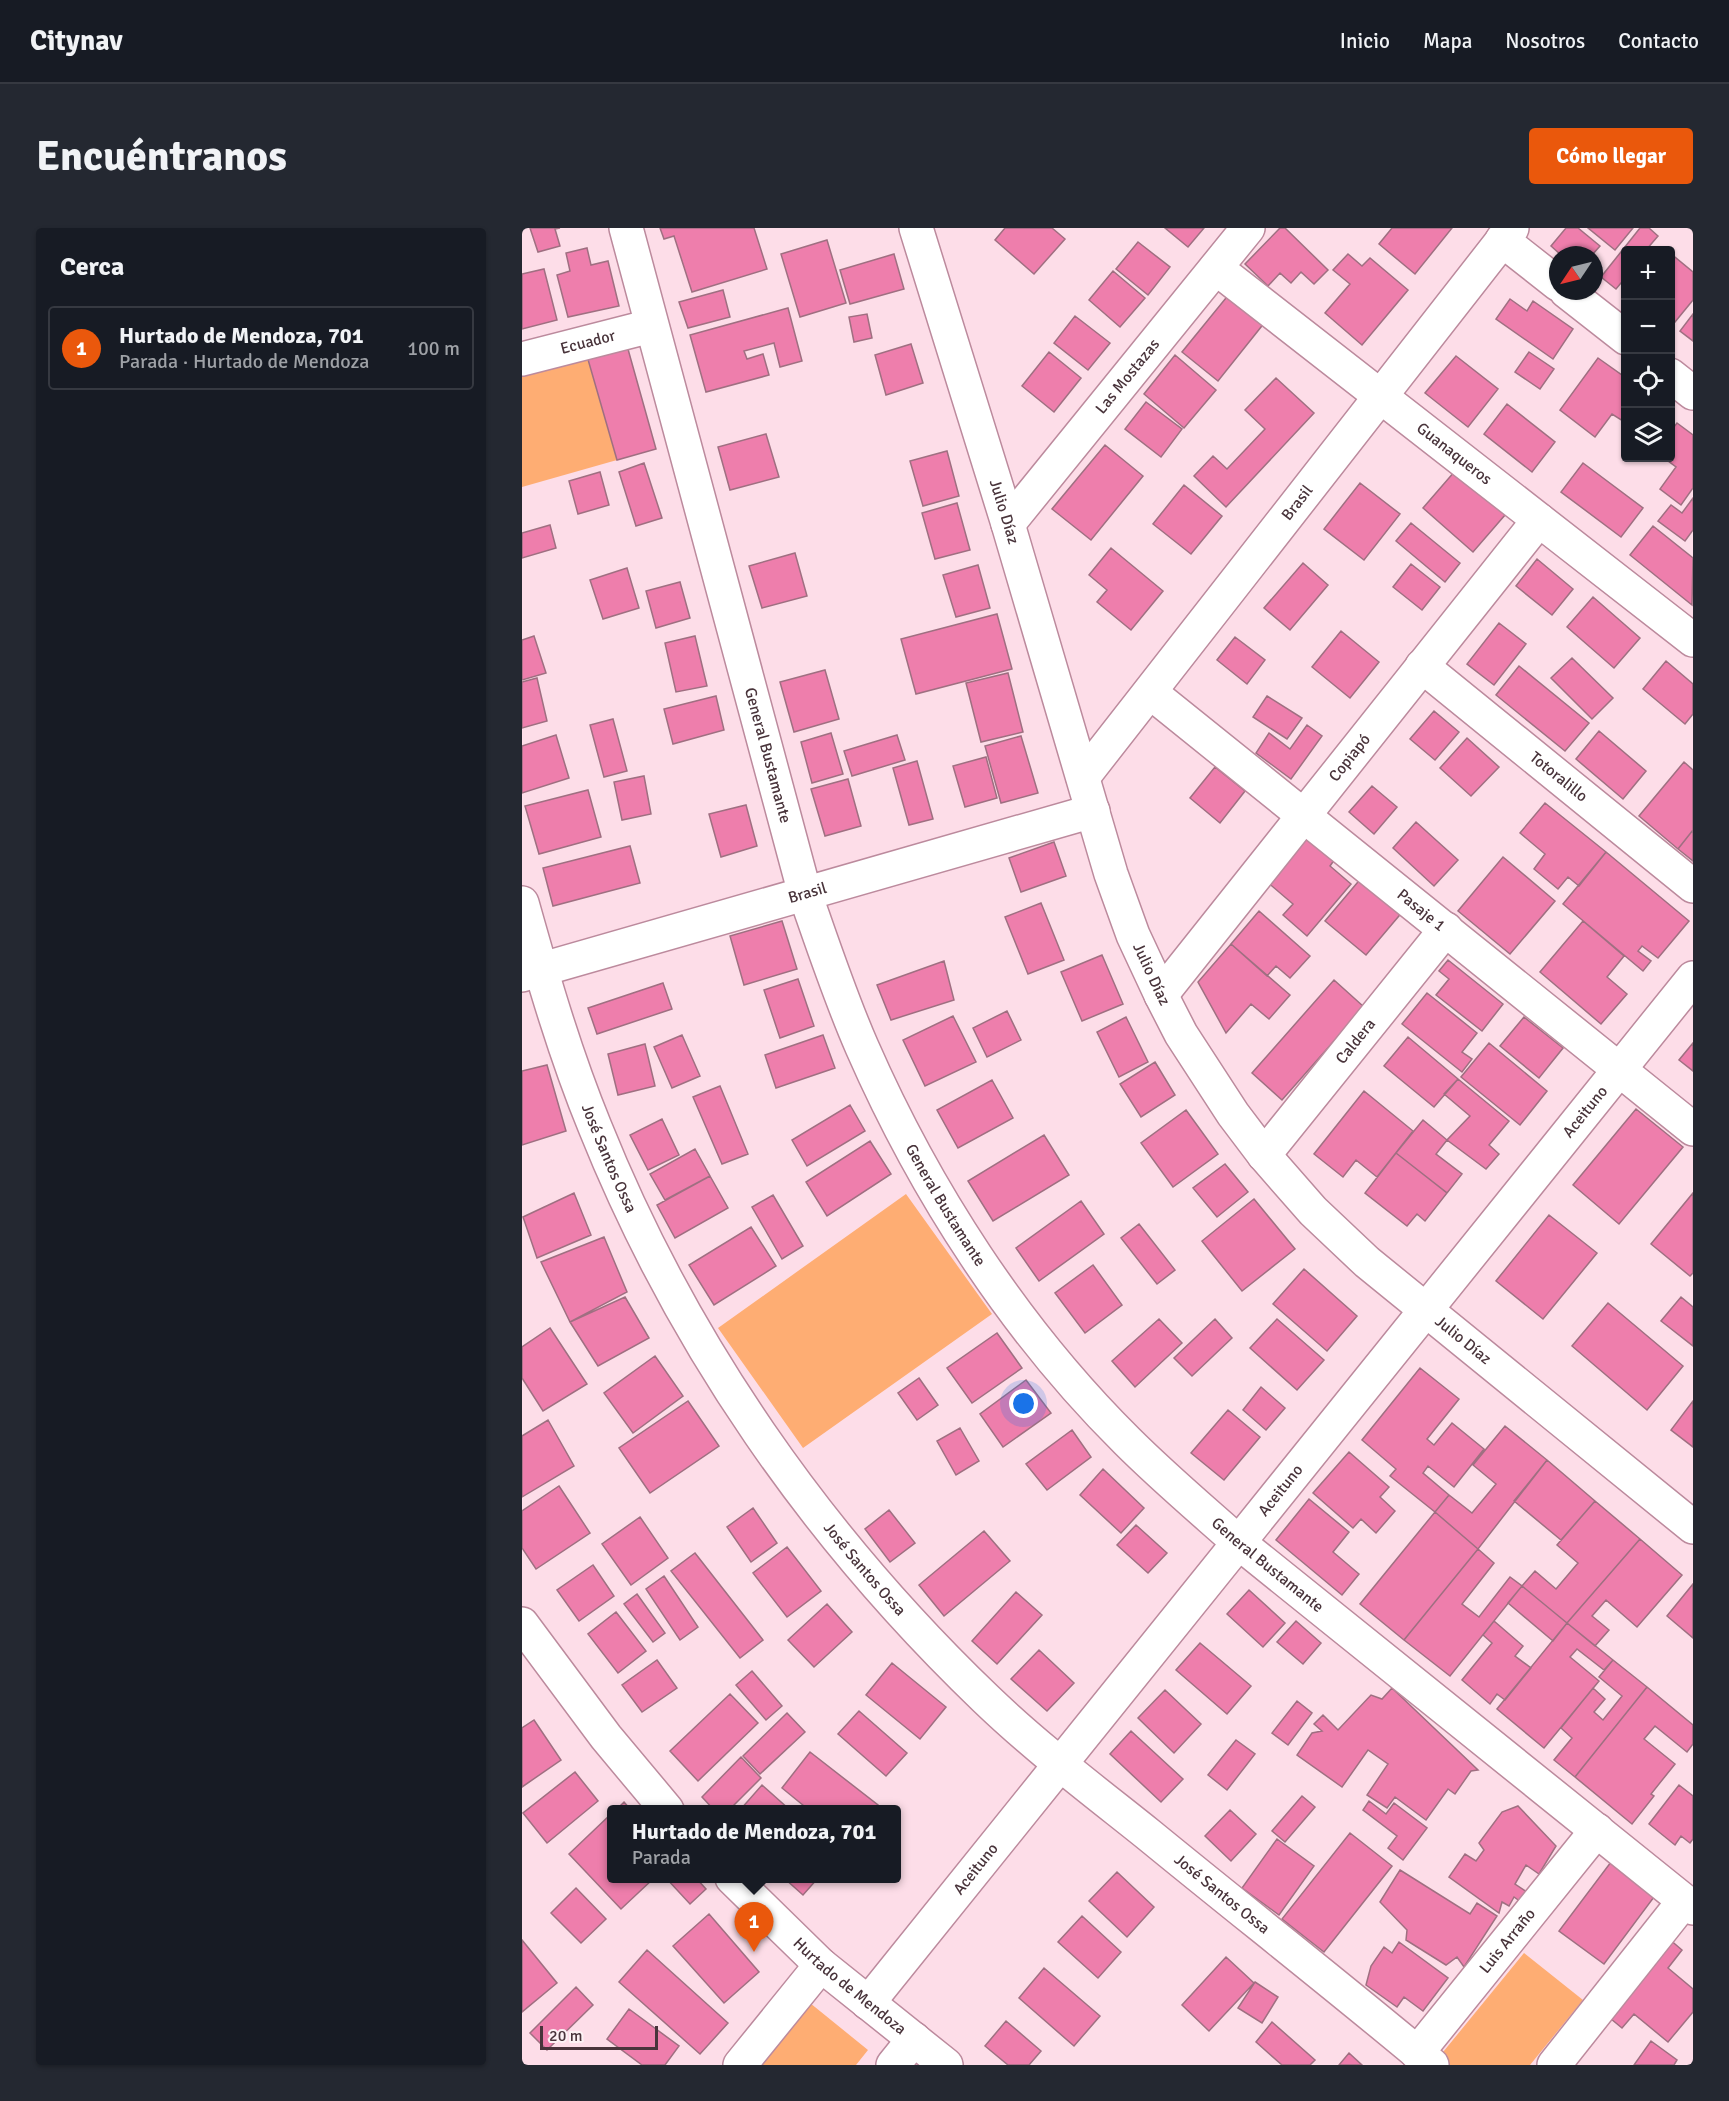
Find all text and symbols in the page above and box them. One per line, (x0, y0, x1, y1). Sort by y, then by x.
text: Citynav (30, 24, 123, 58)
text: Inicio (1340, 28, 1390, 54)
text: Mapa (1423, 28, 1472, 54)
text: Nosotros (1505, 28, 1585, 54)
text: Contacto (1618, 28, 1699, 54)
button: Cómo llegar (1529, 128, 1693, 184)
text: Encuéntranos (36, 131, 287, 182)
north arrow (1549, 246, 1603, 300)
map controls (1621, 246, 1675, 462)
button: + (1621, 246, 1675, 300)
text: Cerca (60, 251, 124, 283)
button: − (1621, 300, 1675, 354)
text: Hurtado de Mendoza, 701 (119, 322, 364, 349)
street label: Ecuador (558, 325, 618, 359)
street label: Las Mostazas (1091, 335, 1164, 418)
text: 1 (76, 336, 87, 361)
text: 100 m (407, 336, 460, 361)
text: Parada · Hurtado de Mendoza (119, 349, 369, 374)
button: locate (1621, 354, 1675, 408)
button: layers (1621, 408, 1675, 462)
street label: Guanaqueros (1412, 418, 1496, 489)
street label: Julio Díaz (985, 477, 1023, 546)
street label: Brasil (1277, 481, 1317, 524)
street label: General Bustamante (740, 685, 795, 825)
street label: Copiapó (1325, 730, 1375, 786)
street label: Totoralillo (1526, 747, 1592, 806)
street label: Brasil (786, 878, 829, 908)
street label: Pasaje 1 (1393, 885, 1449, 936)
street label: Julio Díaz (1128, 940, 1175, 1009)
street label: Caldera (1331, 1014, 1380, 1068)
street label: Aceituno (1558, 1082, 1612, 1142)
street label: José Santos Ossa (577, 1101, 641, 1216)
street label: General Bustamante (901, 1141, 990, 1270)
street label: Julio Díaz (1431, 1311, 1495, 1369)
your location (1009, 1389, 1038, 1418)
street label: Aceituno (1254, 1460, 1307, 1520)
street label: General Bustamante (1207, 1513, 1328, 1617)
street label: José Santos Ossa (819, 1518, 910, 1620)
popup (607, 1805, 901, 1883)
text: Hurtado de Mendoza, 701 (632, 1818, 876, 1845)
street label: Aceituno (949, 1839, 1003, 1899)
text: Parada (632, 1845, 691, 1870)
street label: José Santos Ossa (1170, 1850, 1274, 1938)
pin: 1 (734, 1902, 774, 1952)
street label: Luis Arraño (1475, 1904, 1540, 1978)
street label: Hurtado de Mendoza (789, 1933, 910, 2039)
scale bar (540, 2023, 658, 2050)
text: 20 m (549, 2026, 583, 2046)

